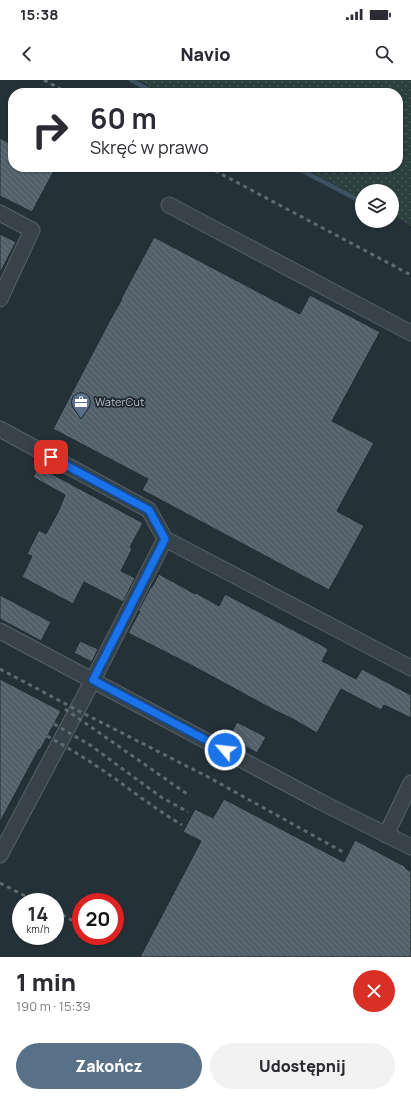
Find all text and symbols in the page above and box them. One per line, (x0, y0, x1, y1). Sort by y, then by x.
text: 15:38 (20, 4, 58, 25)
text: Navio (180, 42, 231, 66)
icon: back (16, 43, 38, 65)
icon: search (373, 43, 395, 65)
text: 60 m (90, 99, 157, 137)
icon: right (24, 104, 76, 156)
text: Skręć w prawo (90, 135, 209, 159)
map controls (355, 184, 399, 228)
button: layers (355, 184, 399, 228)
office icon: WaterCut (70, 391, 92, 419)
place label: WaterCut (95, 394, 144, 409)
pin (34, 440, 68, 474)
icon: arrive (40, 446, 62, 468)
position arrow (204, 729, 246, 771)
speed limit sign: 20 (72, 893, 124, 945)
text: 14 (28, 900, 48, 927)
text: km/h (26, 922, 50, 936)
text: 1 min (16, 965, 76, 998)
button: close (353, 970, 395, 1012)
text: 190 m · 15:39 (16, 997, 91, 1015)
button: Zakończ (16, 1043, 202, 1089)
button: Udostępnij (210, 1043, 395, 1089)

